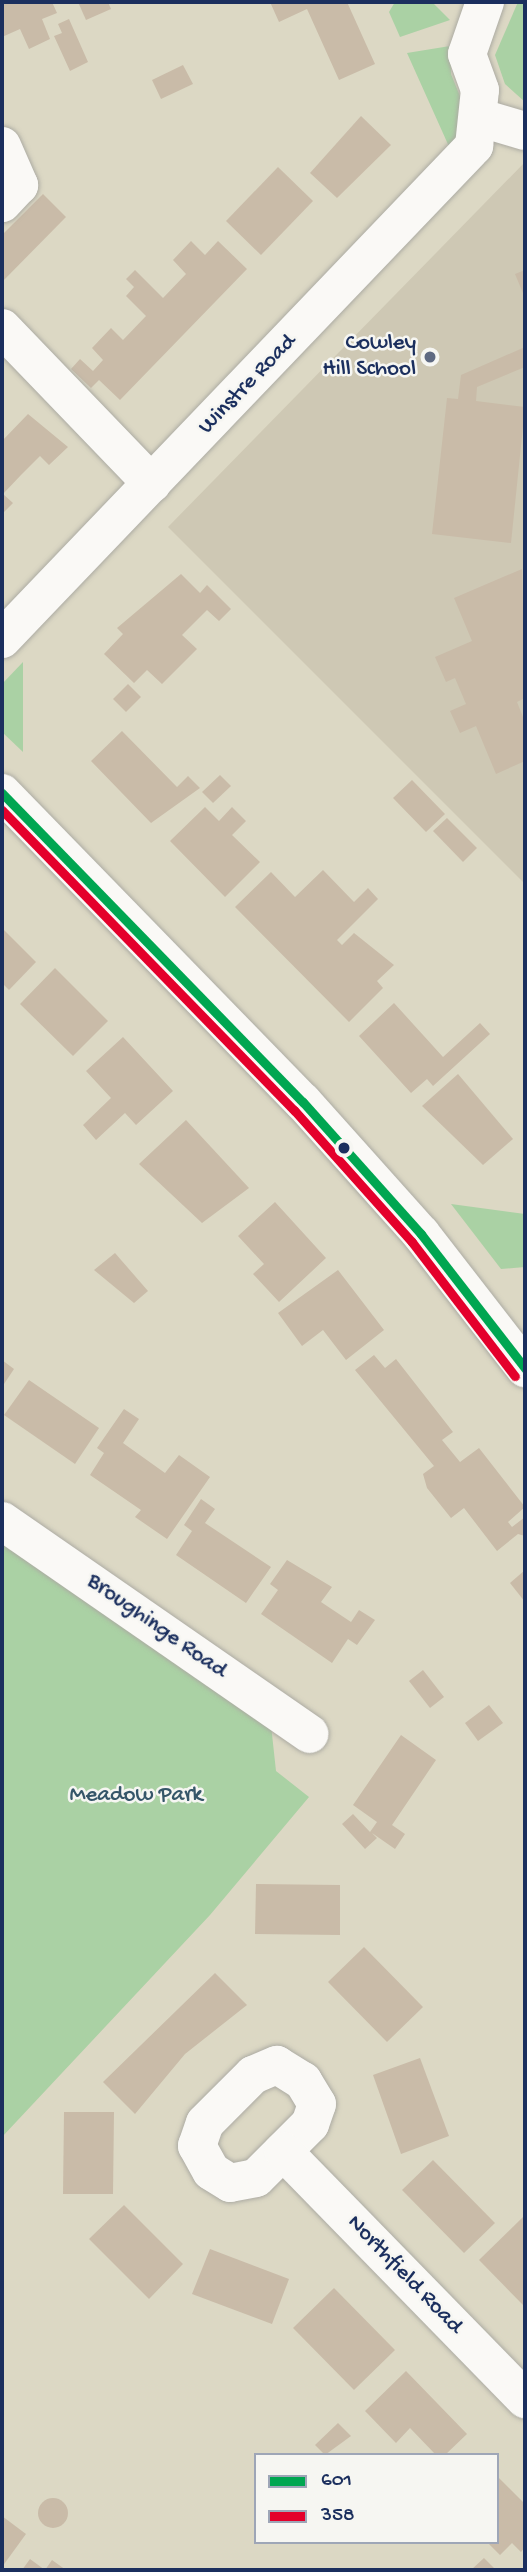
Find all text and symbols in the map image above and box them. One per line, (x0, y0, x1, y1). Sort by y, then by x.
street label: Winstre Road (193, 329, 303, 441)
place label: Cowley Hill School (323, 330, 416, 384)
marker: Cowley Hill School (422, 349, 438, 365)
unlabelled marker (337, 1141, 351, 1155)
street label: Broughinge Road (81, 1568, 231, 1686)
park label: Meadow Park (69, 1782, 203, 1810)
street label: Northfield Road (340, 2210, 468, 2340)
legend (254, 2453, 499, 2544)
text: 601 (321, 2469, 352, 2494)
text: 358 (321, 2504, 354, 2529)

